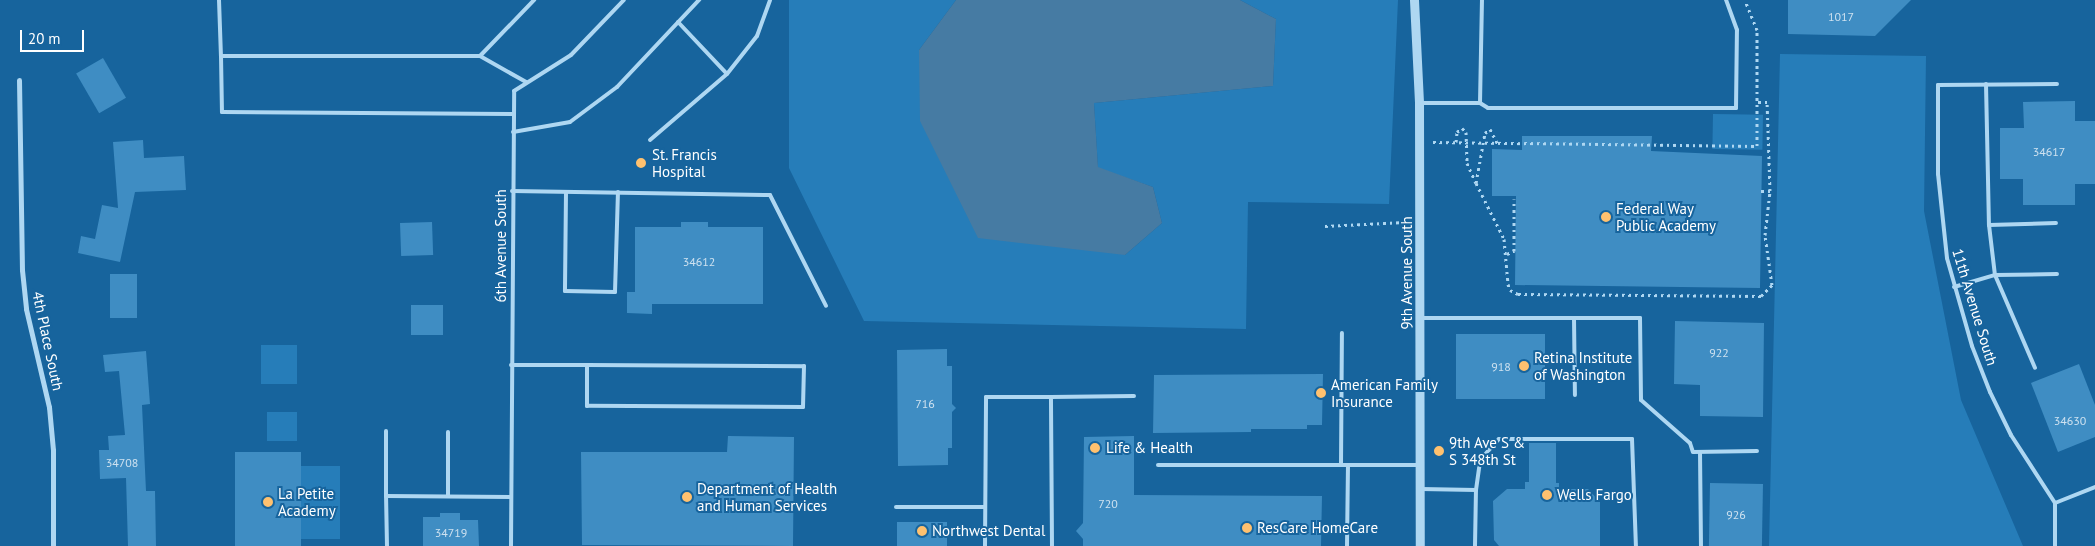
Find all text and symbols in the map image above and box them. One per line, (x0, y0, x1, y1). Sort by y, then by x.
house number: 1017 (1828, 10, 1854, 24)
scale bar (22, 20, 86, 52)
text: 20 m (28, 29, 61, 48)
place label: St. Francis Hospital (652, 145, 718, 180)
house number: 34617 (2033, 145, 2065, 159)
marker: St. Francis Hospital (634, 156, 648, 170)
street label: 6th Avenue South (492, 189, 510, 303)
place label: Federal Way Public Academy (1616, 199, 1717, 234)
marker: Federal Way Public Academy (1600, 211, 1612, 223)
street label: 9th Avenue South (1398, 216, 1416, 330)
street label: 11th Avenue South (1949, 246, 2001, 368)
house number: 34612 (683, 255, 715, 269)
street label: 4th Place South (29, 290, 67, 392)
house number: 922 (1709, 346, 1729, 360)
place label: Retina Institute of Washington (1534, 348, 1632, 383)
house number: 918 (1491, 360, 1511, 374)
marker: Retina Institute of Washington (1518, 360, 1530, 372)
place label: American Family Insurance (1331, 375, 1438, 410)
marker: American Family Insurance (1315, 387, 1327, 399)
house number: 716 (915, 397, 935, 411)
house number: 34630 (2054, 414, 2086, 428)
place label: 9th Ave S & S 348th St (1449, 433, 1526, 468)
place label: Life & Health (1106, 439, 1193, 457)
marker: Life & Health (1088, 441, 1102, 455)
marker: 9th Ave S & S 348th St (1433, 445, 1445, 457)
house number: 34708 (106, 456, 138, 470)
place label: Department of Health and Human Services (697, 479, 837, 514)
place label: La Petite Academy (278, 484, 336, 519)
place label: Wells Fargo (1557, 486, 1632, 504)
marker: Wells Fargo (1541, 489, 1553, 501)
marker: Department of Health and Human Services (681, 491, 693, 503)
marker: La Petite Academy (262, 496, 274, 508)
house number: 720 (1098, 497, 1118, 511)
house number: 926 (1726, 508, 1746, 522)
place label: ResCare HomeCare (1257, 519, 1378, 537)
place label: Northwest Dental (932, 522, 1045, 540)
marker: ResCare HomeCare (1241, 522, 1253, 534)
marker: Northwest Dental (916, 525, 928, 537)
house number: 34719 (435, 526, 467, 540)

